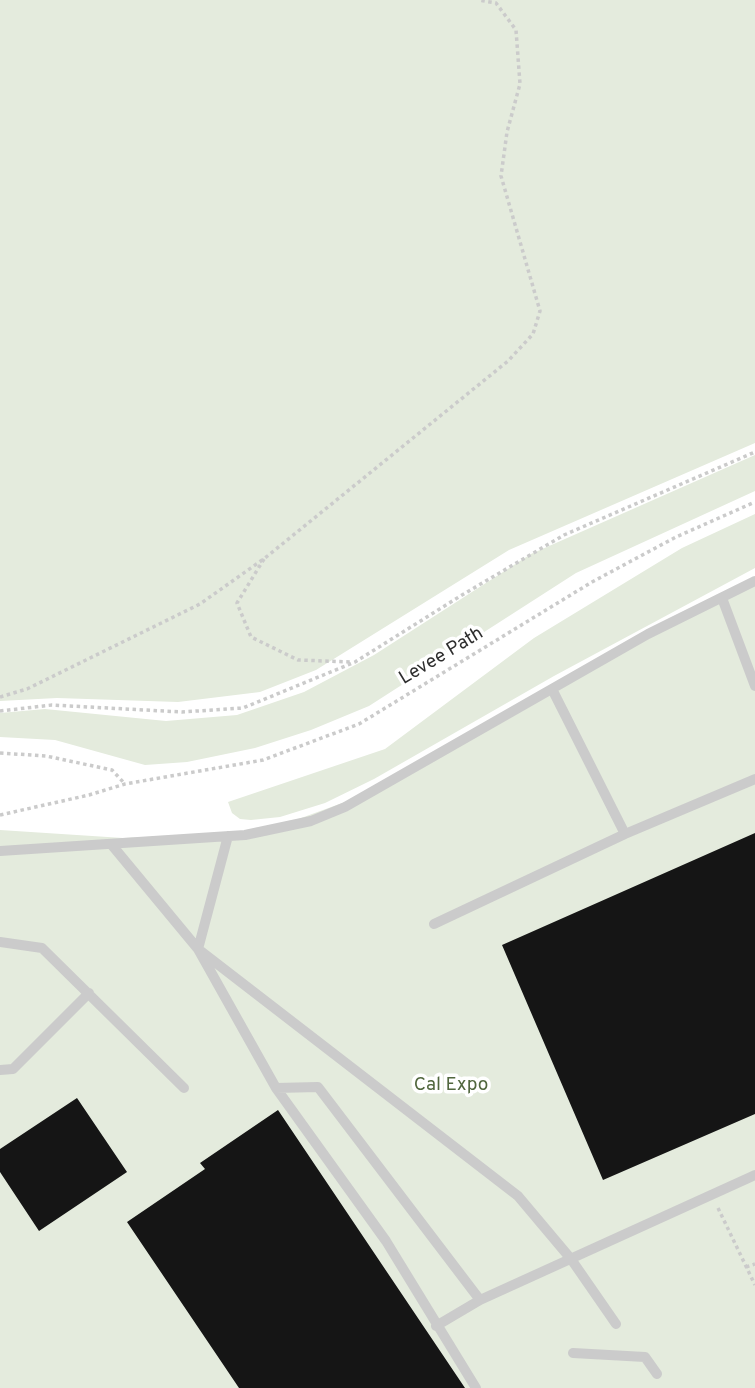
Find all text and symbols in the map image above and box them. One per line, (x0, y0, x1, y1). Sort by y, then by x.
street label: Levee Path (396, 623, 488, 691)
park label: Cal Expo (414, 1075, 488, 1097)

